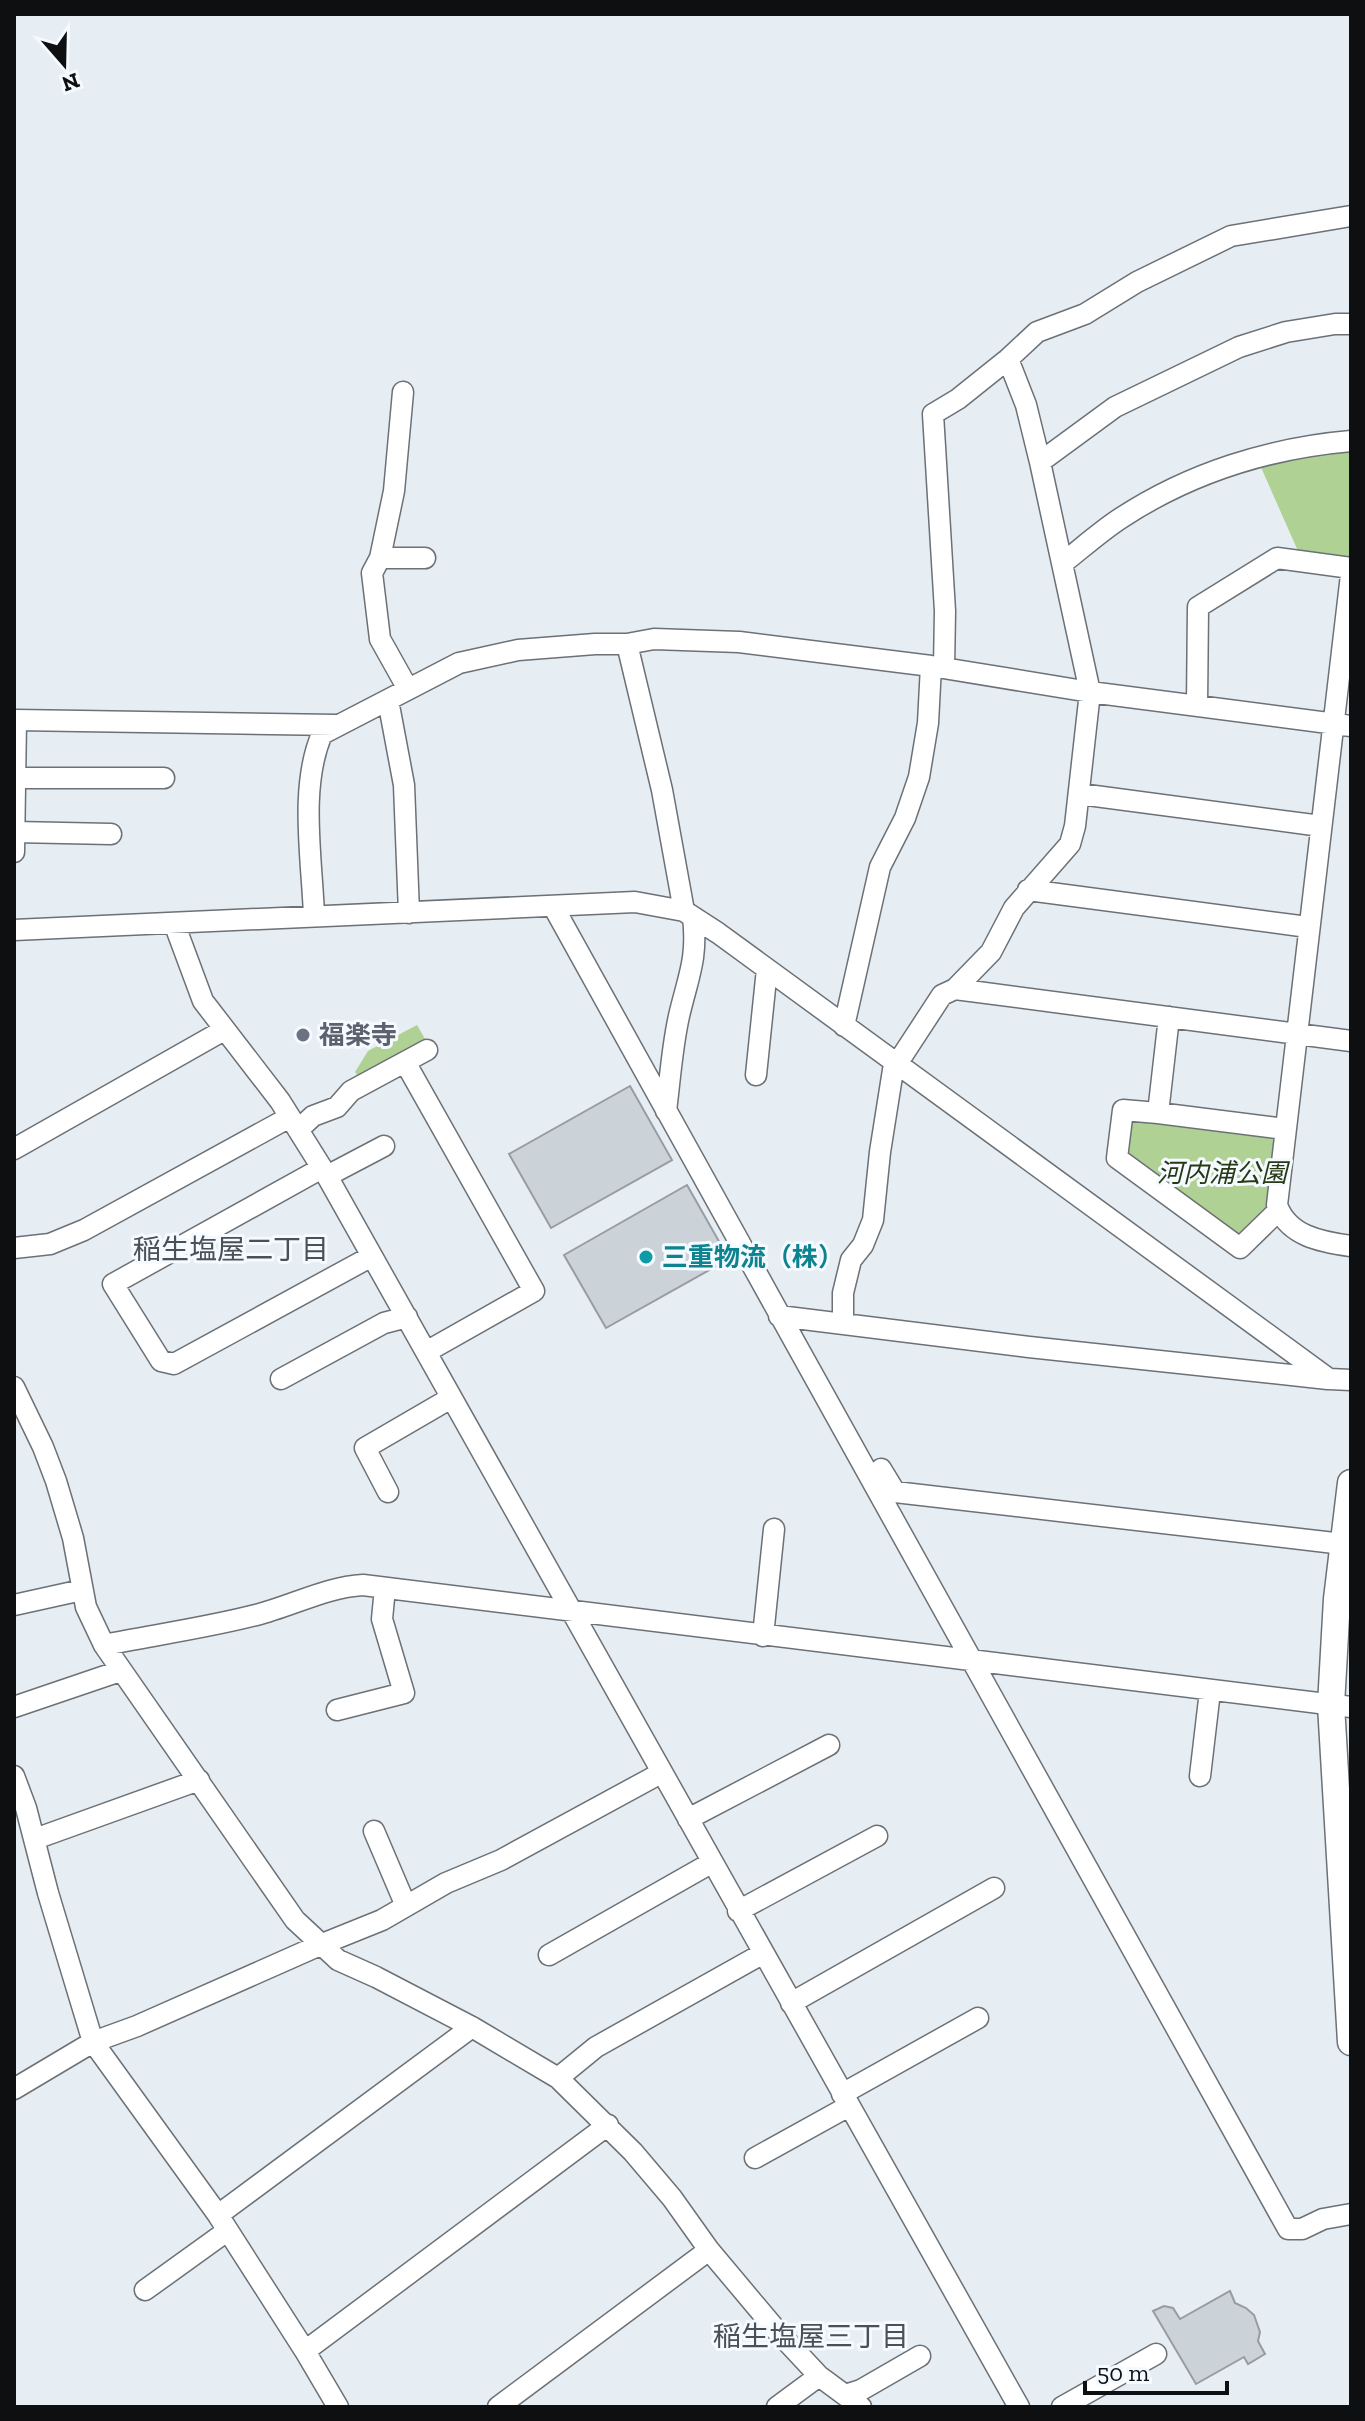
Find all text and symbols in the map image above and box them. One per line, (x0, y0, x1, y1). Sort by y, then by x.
north arrow (24, 24, 104, 104)
text: N (58, 67, 83, 98)
place label: 福楽寺 (319, 1019, 397, 1051)
marker: 福楽寺 (294, 1026, 312, 1044)
park label: 河内浦公園 (1157, 1157, 1291, 1189)
district label: 稲生塩屋二丁目 (133, 1233, 329, 1266)
place label: 三重物流（株） (662, 1241, 844, 1273)
marker: 三重物流（株） (637, 1248, 655, 1266)
district label: 稲生塩屋三丁目 (713, 2320, 909, 2353)
scale bar (1085, 2345, 1227, 2395)
text: 50 m (1097, 2358, 1150, 2387)

